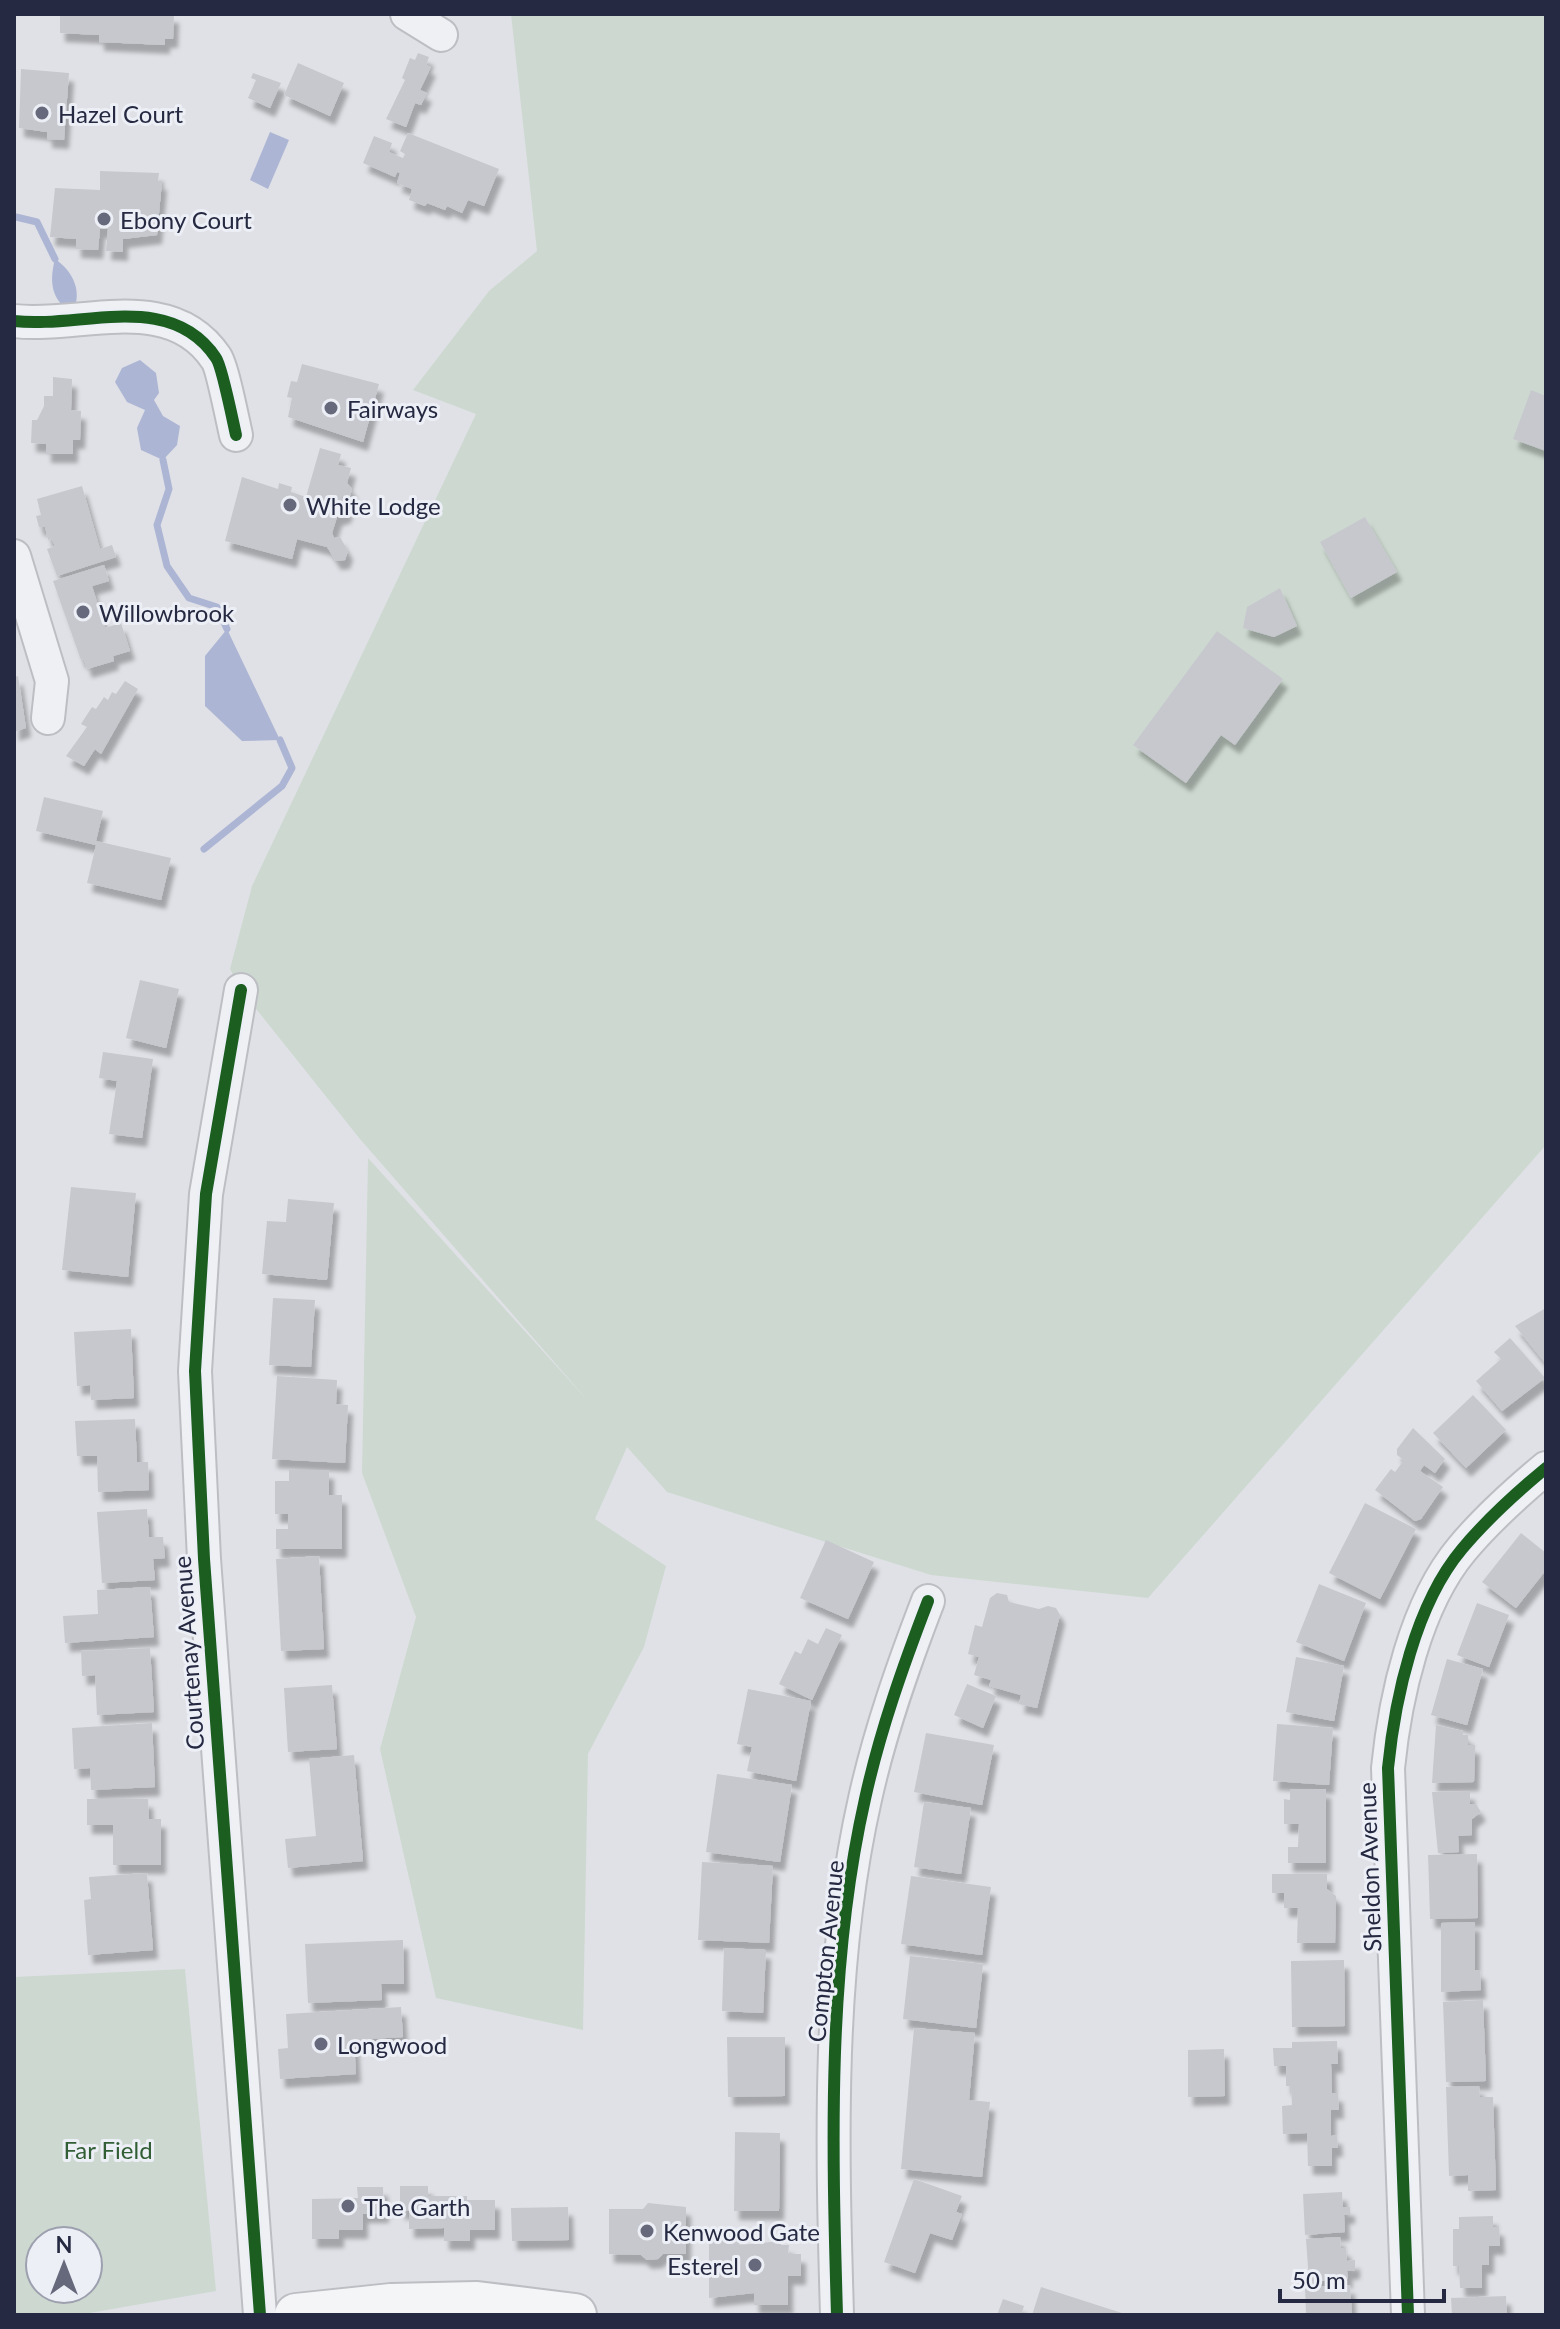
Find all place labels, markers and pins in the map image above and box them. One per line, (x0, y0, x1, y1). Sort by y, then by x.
place label: Hazel Court (58, 99, 184, 128)
marker: Hazel Court (33, 104, 51, 122)
place label: Ebony Court (120, 205, 252, 234)
marker: Ebony Court (95, 210, 113, 228)
place label: Fairways (347, 394, 438, 423)
marker: Fairways (322, 399, 340, 417)
place label: White Lodge (306, 491, 441, 520)
marker: White Lodge (281, 496, 299, 514)
place label: Willowbrook (99, 598, 235, 627)
marker: Willowbrook (74, 603, 92, 621)
place label: Longwood (337, 2030, 447, 2059)
marker: Longwood (312, 2035, 330, 2053)
place label: The Garth (364, 2192, 470, 2221)
marker: The Garth (339, 2197, 357, 2215)
place label: Kenwood Gate (663, 2217, 820, 2246)
marker: Kenwood Gate (638, 2222, 656, 2240)
place label: Esterel (667, 2251, 739, 2280)
marker: Esterel (746, 2256, 764, 2274)

